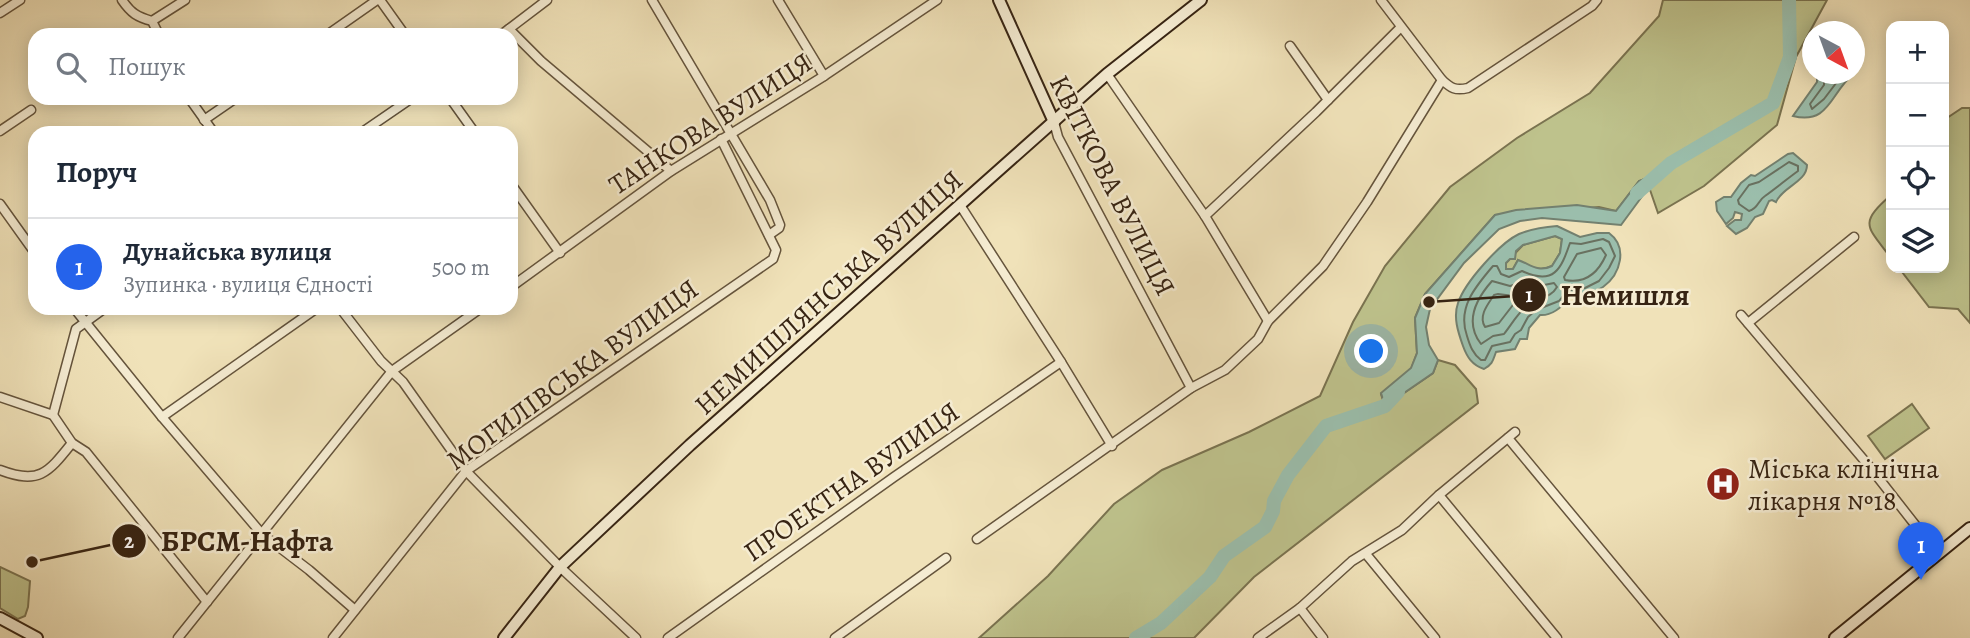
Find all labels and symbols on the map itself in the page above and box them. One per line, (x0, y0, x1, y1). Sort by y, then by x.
north arrow (1802, 21, 1865, 84)
street label: ТАНКОВА ВУЛИЦЯ (601, 44, 820, 204)
street label: КВІТКОВА ВУЛИЦЯ (1040, 69, 1184, 302)
street label: НЕМИШЛЯНСЬКА ВУЛИЦЯ (686, 162, 971, 424)
callout: Немишля (1512, 269, 1704, 320)
street label: МОГИЛІВСЬКА ВУЛИЦЯ (439, 270, 706, 479)
text: Немишля (1560, 275, 1690, 315)
text: 1 (1525, 281, 1533, 309)
your location (1354, 334, 1388, 368)
street label: ПРОЕКТНА ВУЛИЦЯ (736, 393, 967, 571)
place label: Міська клінічна лікарня №18 (1748, 450, 1939, 520)
hospital icon: Міська клінічна лікарня №18 (1704, 465, 1742, 503)
callout: БРСМ-Нафта (111, 515, 347, 566)
text: БРСМ-Нафта (161, 521, 334, 561)
pin: 1 (1898, 522, 1944, 580)
text: 2 (124, 527, 134, 555)

